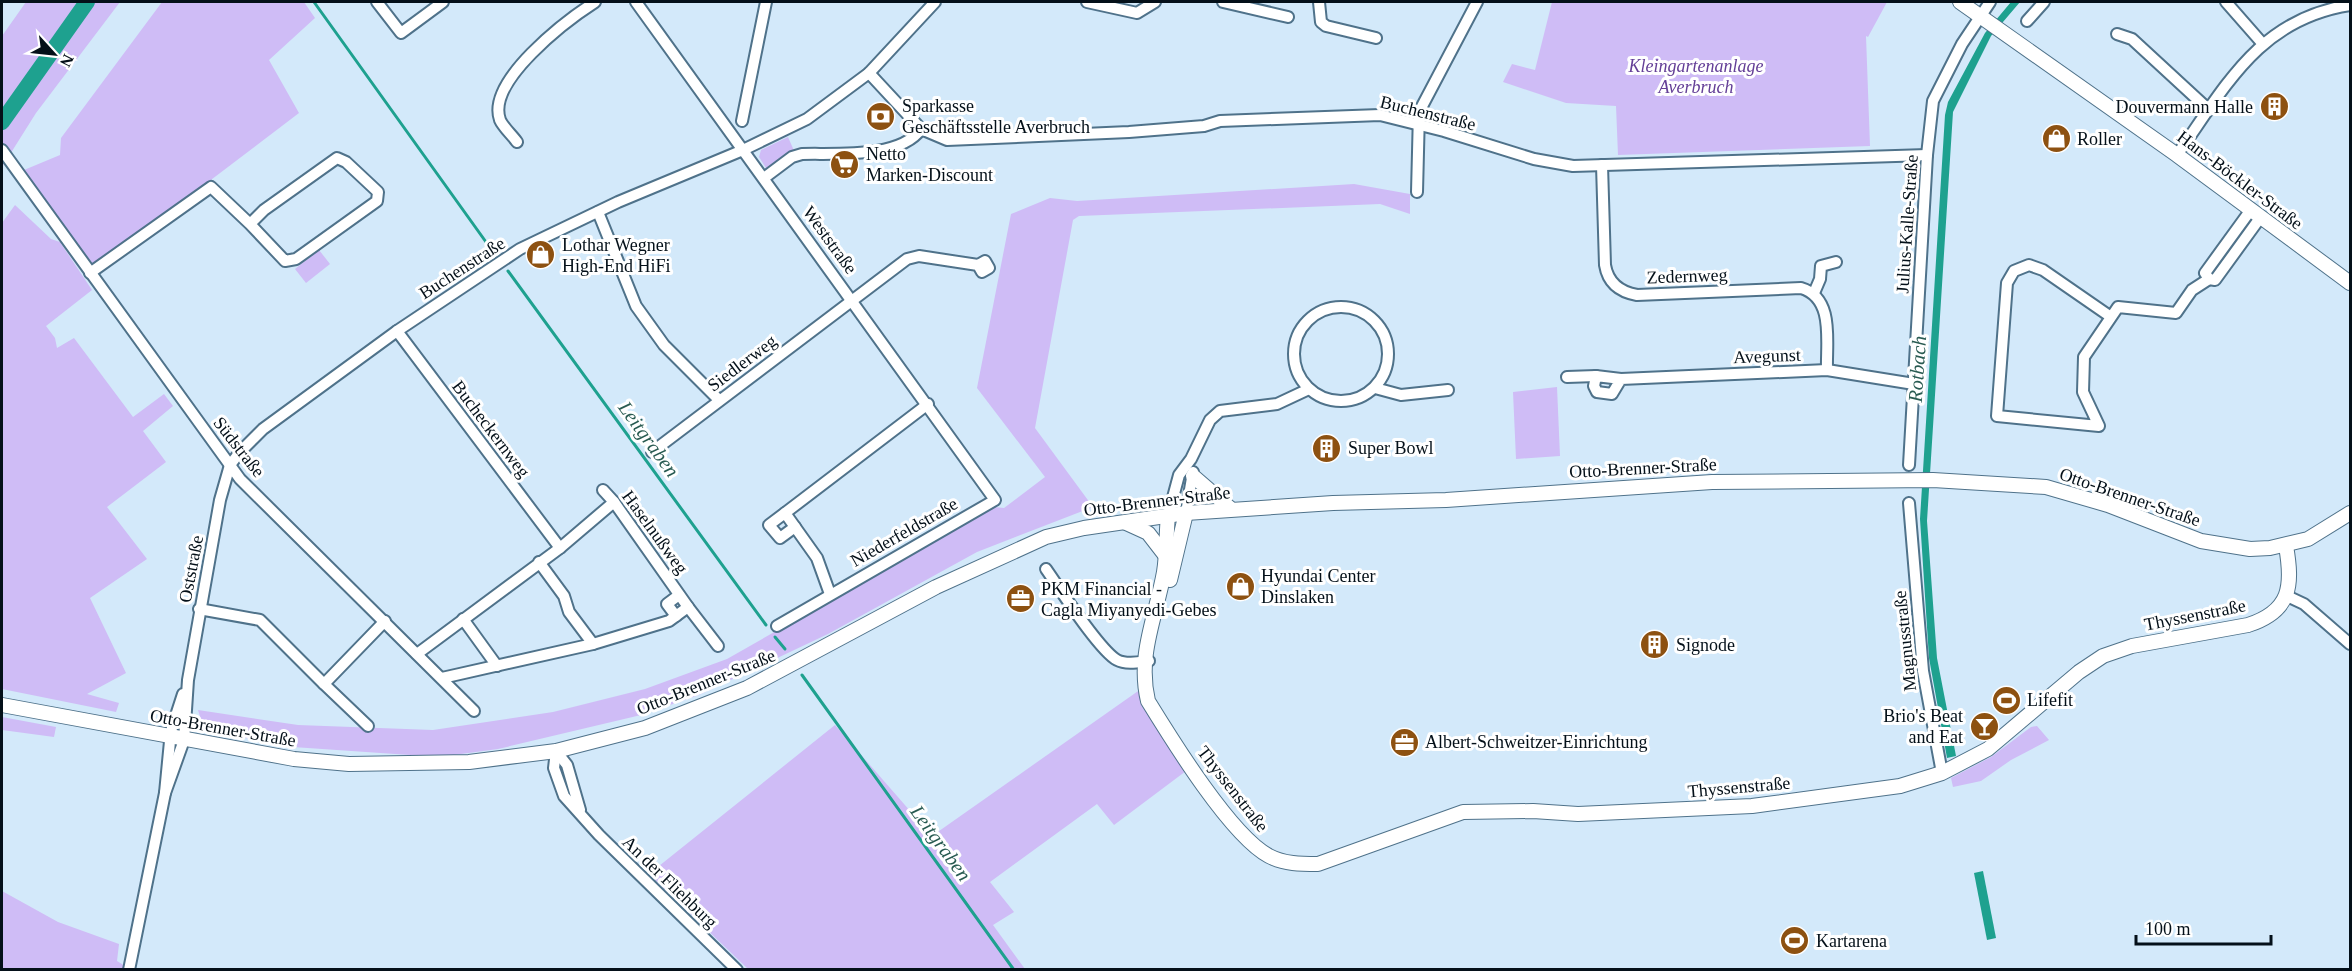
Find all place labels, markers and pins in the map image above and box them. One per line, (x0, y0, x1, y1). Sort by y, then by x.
building icon: Douvermann Halle (2258, 91, 2290, 123)
place label: Sparkasse Geschäftsstelle Averbruch (902, 96, 1090, 137)
place label: Douvermann Halle (2116, 97, 2253, 117)
bank icon: Sparkasse Geschäftsstelle Averbruch (865, 100, 897, 132)
shop icon: Roller (2040, 123, 2072, 155)
place label: Roller (2077, 129, 2122, 149)
place label: Netto Marken-Discount (866, 144, 993, 185)
supermarket icon: Netto Marken-Discount (829, 148, 861, 180)
place label: Lothar Wegner High-End HiFi (562, 235, 671, 276)
shop icon: Lothar Wegner High-End HiFi (525, 239, 557, 271)
building icon: Super Bowl (1311, 432, 1343, 464)
place label: Super Bowl (1348, 438, 1434, 458)
place label: Hyundai Center Dinslaken (1261, 566, 1375, 607)
shop icon: Hyundai Center Dinslaken (1224, 570, 1256, 602)
place label: PKM Financial - Cagla Miyanyedi-Gebes (1041, 579, 1216, 620)
office icon: PKM Financial - Cagla Miyanyedi-Gebes (1004, 583, 1036, 615)
building icon: Signode (1639, 629, 1671, 661)
place label: Signode (1676, 635, 1735, 655)
sports icon: Lifefit (1990, 684, 2022, 716)
place label: Lifefit (2027, 690, 2073, 710)
place label: Brio's Beat and Eat (1883, 706, 1963, 747)
bar icon: Brio's Beat and Eat (1968, 710, 2000, 742)
office icon: Albert-Schweitzer-Einrichtung (1388, 726, 1420, 758)
place label: Albert-Schweitzer-Einrichtung (1425, 732, 1648, 752)
sports icon: Kartarena (1779, 925, 1811, 957)
place label: Kartarena (1816, 931, 1887, 951)

